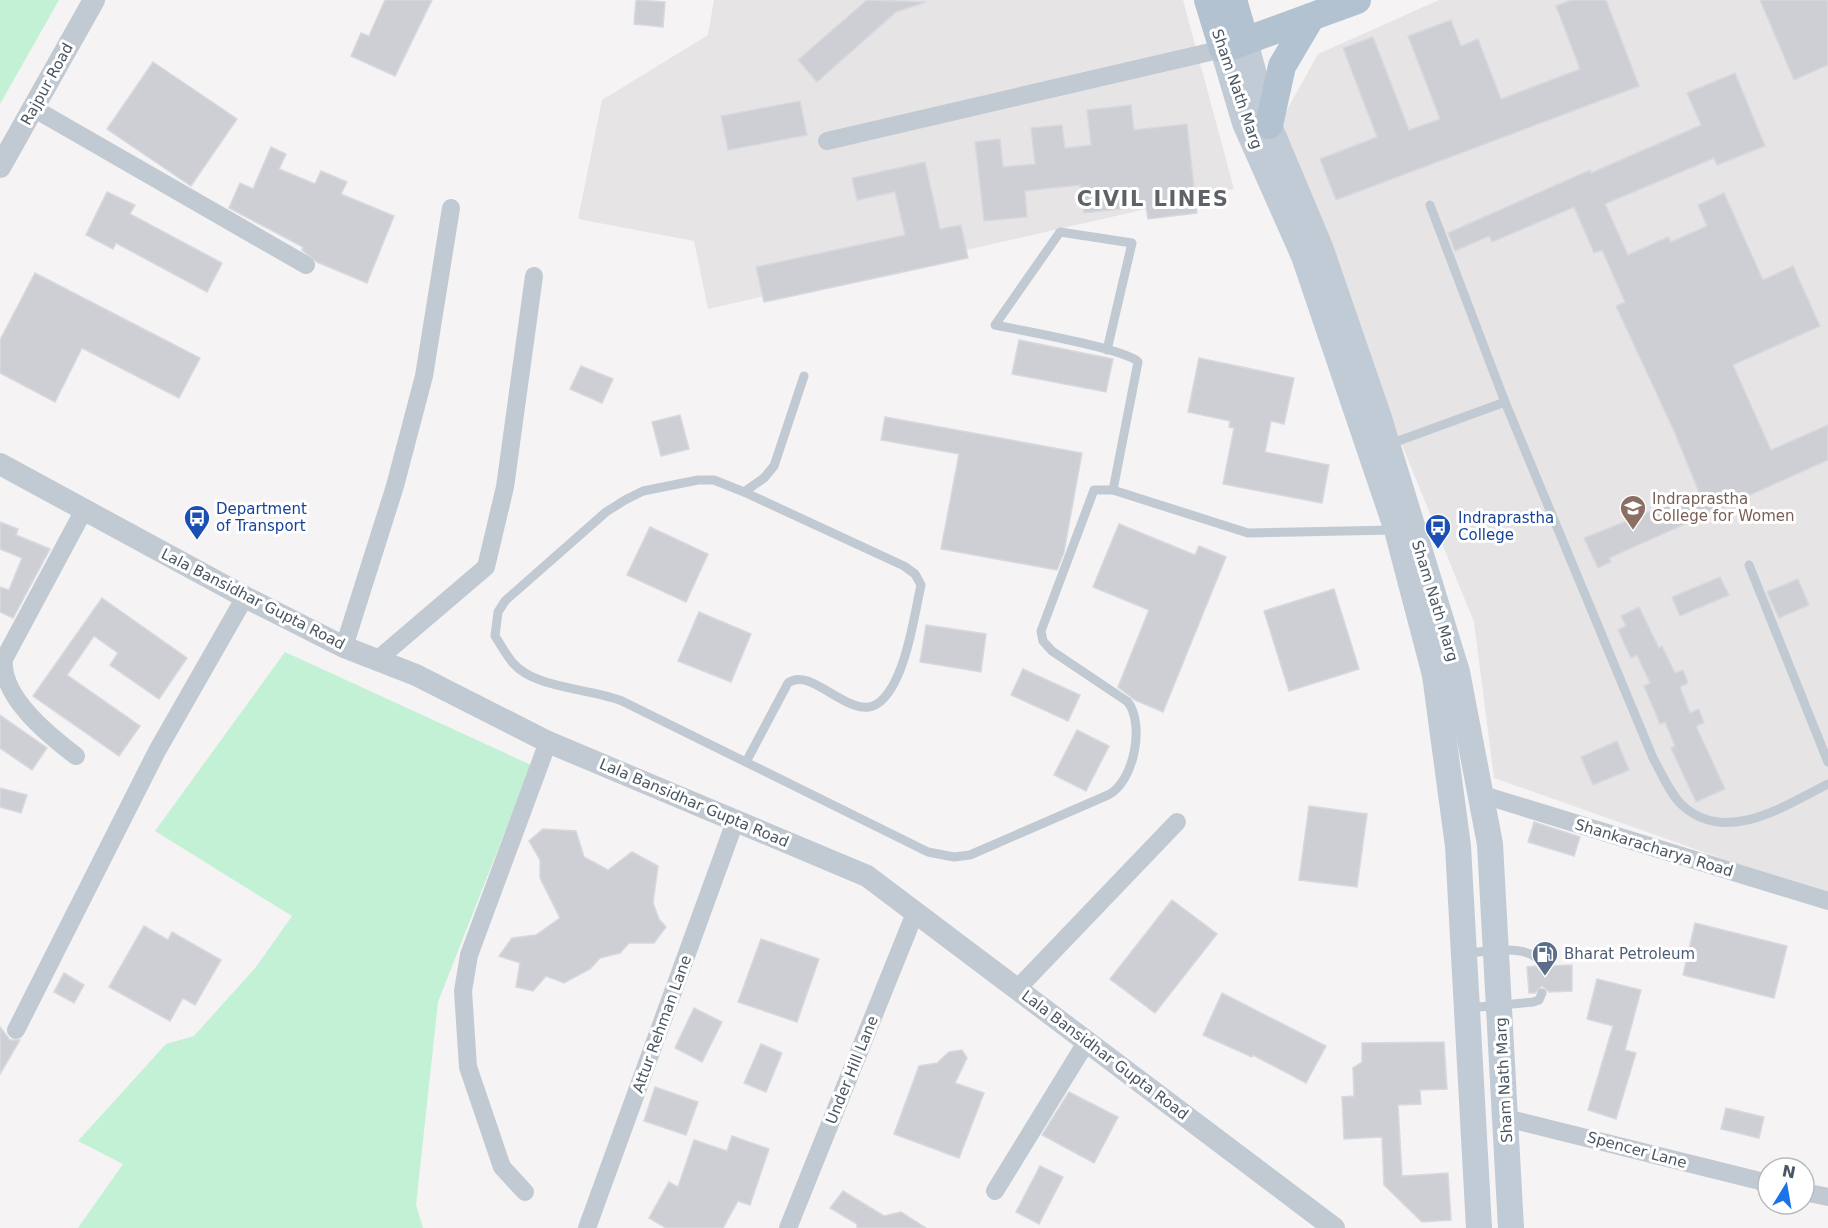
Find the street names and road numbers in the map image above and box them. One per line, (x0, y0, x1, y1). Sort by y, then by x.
street label: Sham Nath Marg (1208, 27, 1266, 151)
street label: Rajpur Road (17, 40, 77, 128)
street label: Sham Nath Marg (1408, 538, 1462, 664)
street label: Lala Bansidhar Gupta Road (158, 545, 348, 653)
street label: Lala Bansidhar Gupta Road (597, 755, 791, 851)
street label: Shankaracharya Road (1573, 815, 1735, 881)
street label: Attur Rehman Lane (629, 953, 695, 1095)
street label: Lala Bansidhar Gupta Road (1018, 986, 1192, 1124)
street label: Under Hill Lane (822, 1013, 882, 1127)
street label: Sham Nath Marg (1492, 1017, 1516, 1143)
street label: Spencer Lane (1585, 1128, 1689, 1172)

